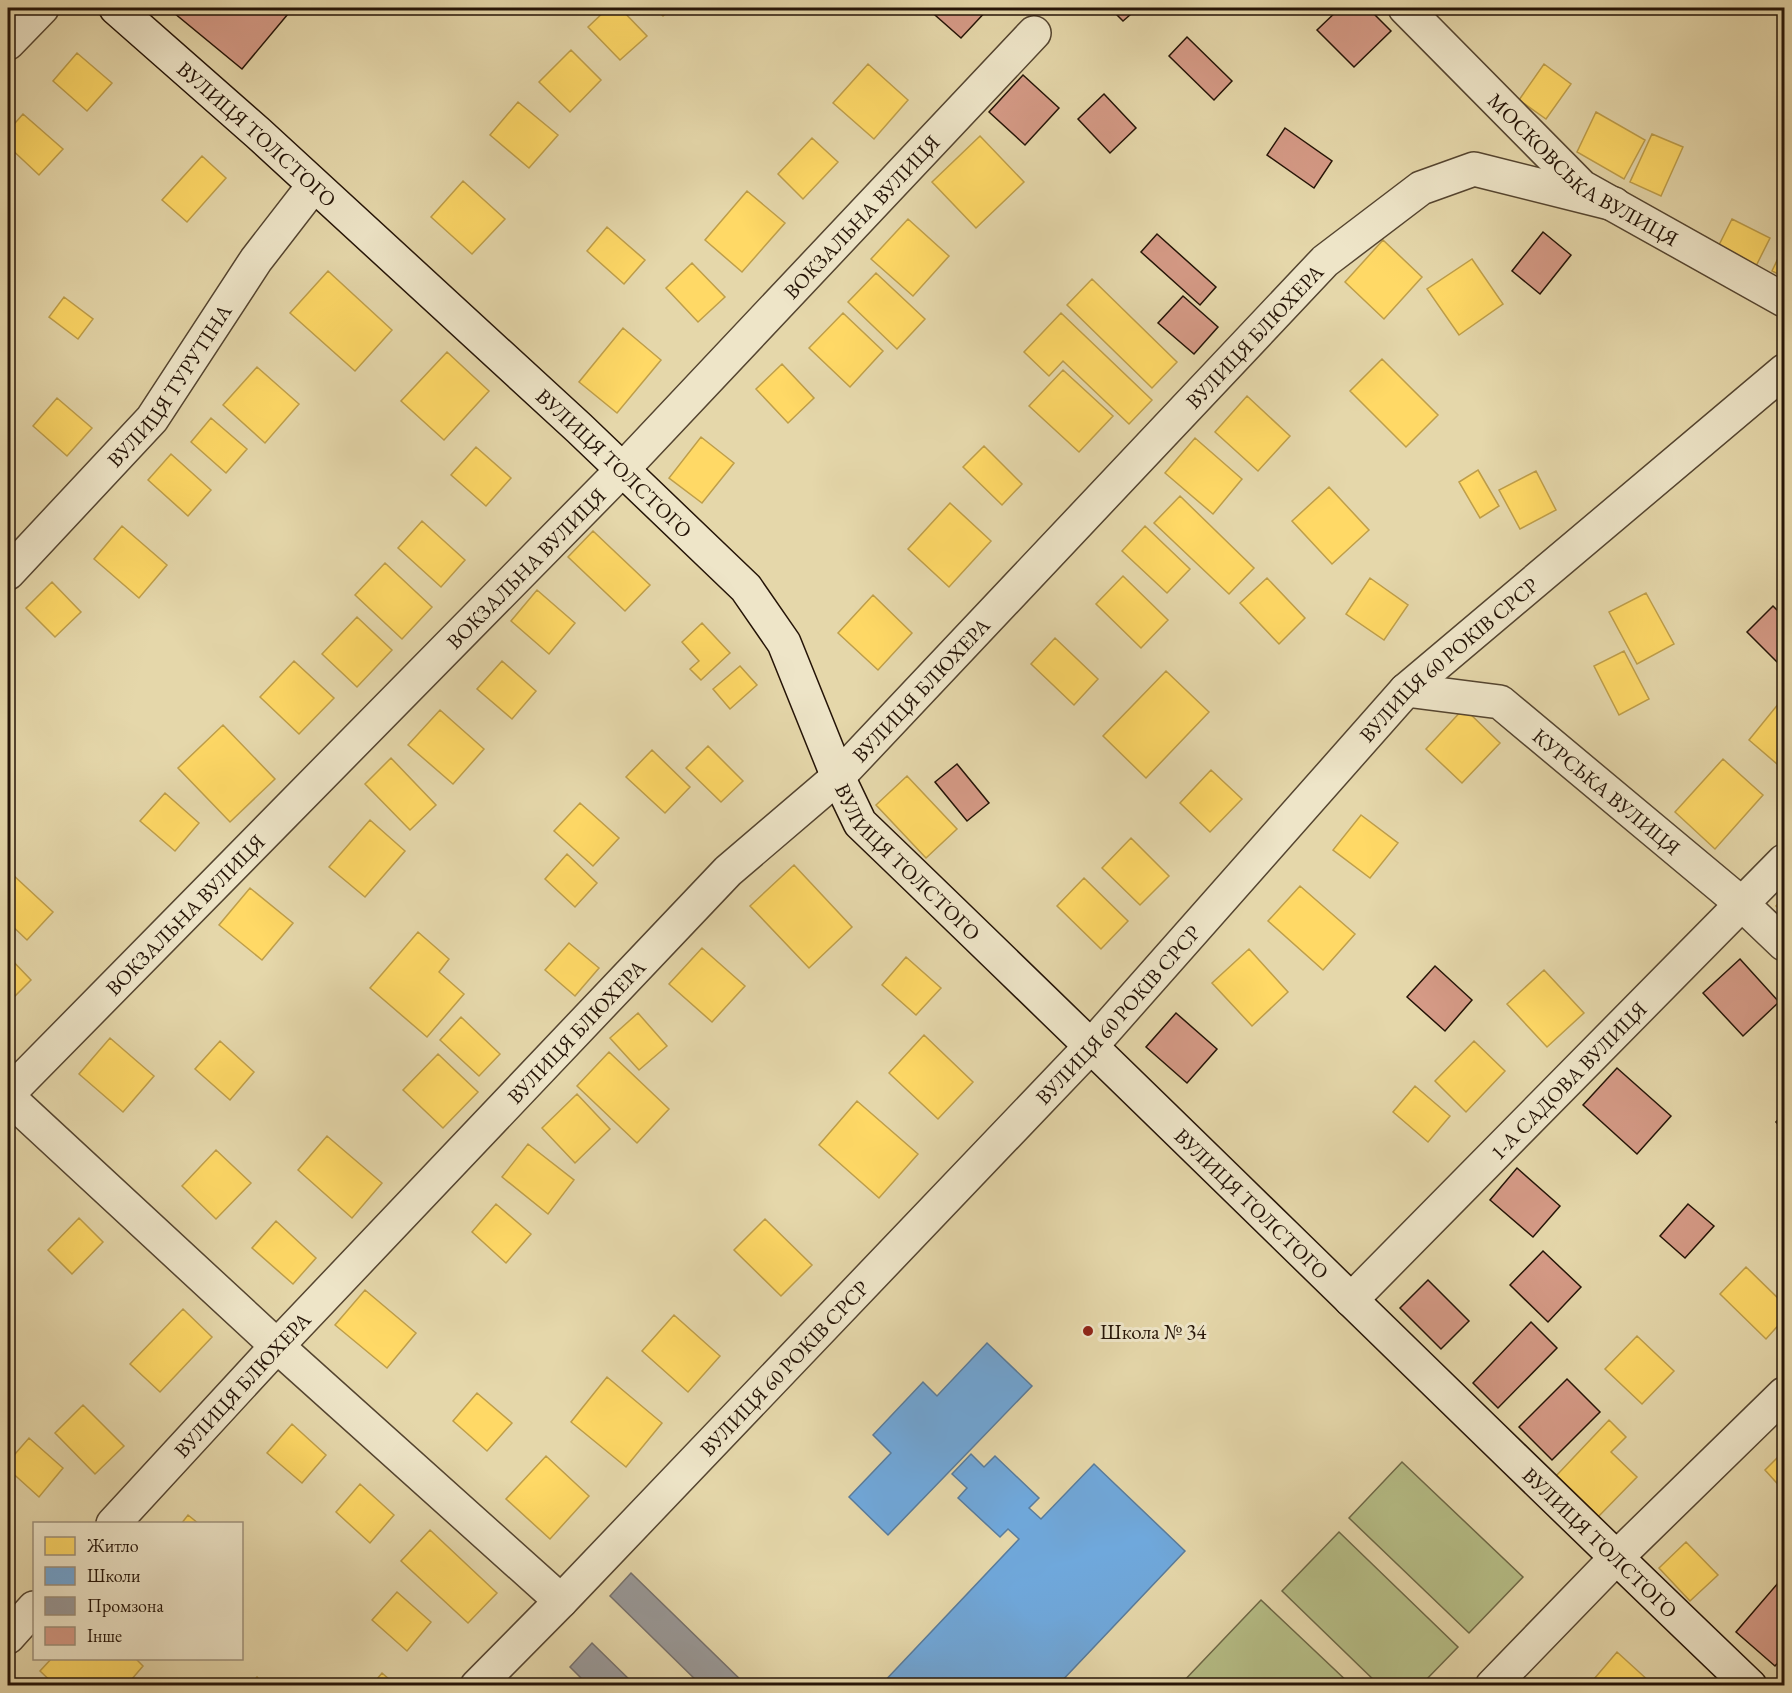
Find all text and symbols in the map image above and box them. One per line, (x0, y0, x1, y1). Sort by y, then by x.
street label: ВУЛИЦЯ ТОЛСТОГО (172, 55, 343, 212)
street label: МОСКОВСЬКА ВУЛИЦЯ (1482, 87, 1683, 252)
street label: ВОКЗАЛЬНА ВУЛИЦЯ (777, 129, 945, 304)
street label: ВУЛИЦЯ БЛЮХЕРА (1179, 258, 1329, 414)
street label: ВУЛИЦЯ ТУРУТІНА (101, 298, 237, 473)
street label: ВУЛИЦЯ ТОЛСТОГО (531, 382, 699, 543)
street label: ВОКЗАЛЬНА ВУЛИЦЯ (440, 482, 611, 654)
street label: ВУЛИЦЯ 60 РОКІВ СРСР (1353, 571, 1544, 747)
street label: ВУЛИЦЯ БЛЮХЕРА (846, 611, 996, 768)
street label: КУРСЬКА ВУЛИЦЯ (1528, 722, 1686, 861)
street label: ВУЛИЦЯ ТОЛСТОГО (829, 779, 987, 946)
street label: ВОКЗАЛЬНА ВУЛИЦЯ (99, 828, 270, 1001)
street label: ВУЛИЦЯ 60 РОКІВ СРСР (1029, 919, 1206, 1110)
street label: ВУЛИЦЯ БЛЮХЕРА (501, 953, 651, 1109)
street label: 1-А САДОВА ВУЛИЦЯ (1484, 995, 1652, 1165)
street label: ВУЛИЦЯ ТОЛСТОГО (1169, 1122, 1335, 1285)
street label: ВУЛИЦЯ 60 РОКІВ СРСР (694, 1274, 874, 1461)
street label: ВУЛИЦЯ БЛЮХЕРА (168, 1306, 316, 1463)
place label: Школа № 34 (1100, 1318, 1207, 1345)
marker: Школа № 34 (1081, 1324, 1095, 1338)
street label: ВУЛИЦЯ ТОЛСТОГО (1517, 1461, 1684, 1623)
legend (33, 1522, 243, 1660)
text: Житло (86, 1534, 139, 1557)
text: Школи (87, 1564, 141, 1587)
text: Промзона (87, 1594, 164, 1617)
text: Інше (87, 1624, 122, 1647)

